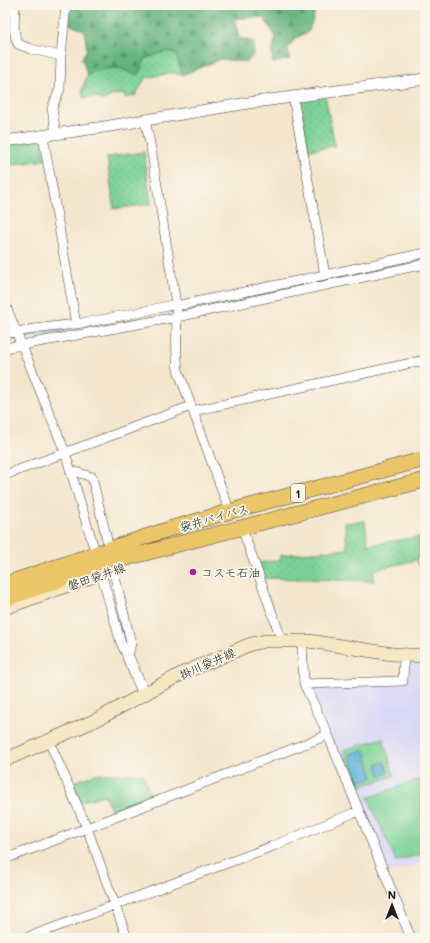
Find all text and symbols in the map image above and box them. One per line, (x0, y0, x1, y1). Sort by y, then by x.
road number: 1 (291, 484, 305, 502)
street label: 袋井バイパス (177, 499, 251, 535)
street label: 磐田袋井線 (65, 559, 127, 593)
place label: コスモ石油 (201, 564, 261, 580)
marker: コスモ石油 (188, 567, 198, 577)
street label: 掛川袋井線 (176, 643, 238, 683)
north arrow (372, 885, 412, 925)
text: N (388, 887, 396, 902)

